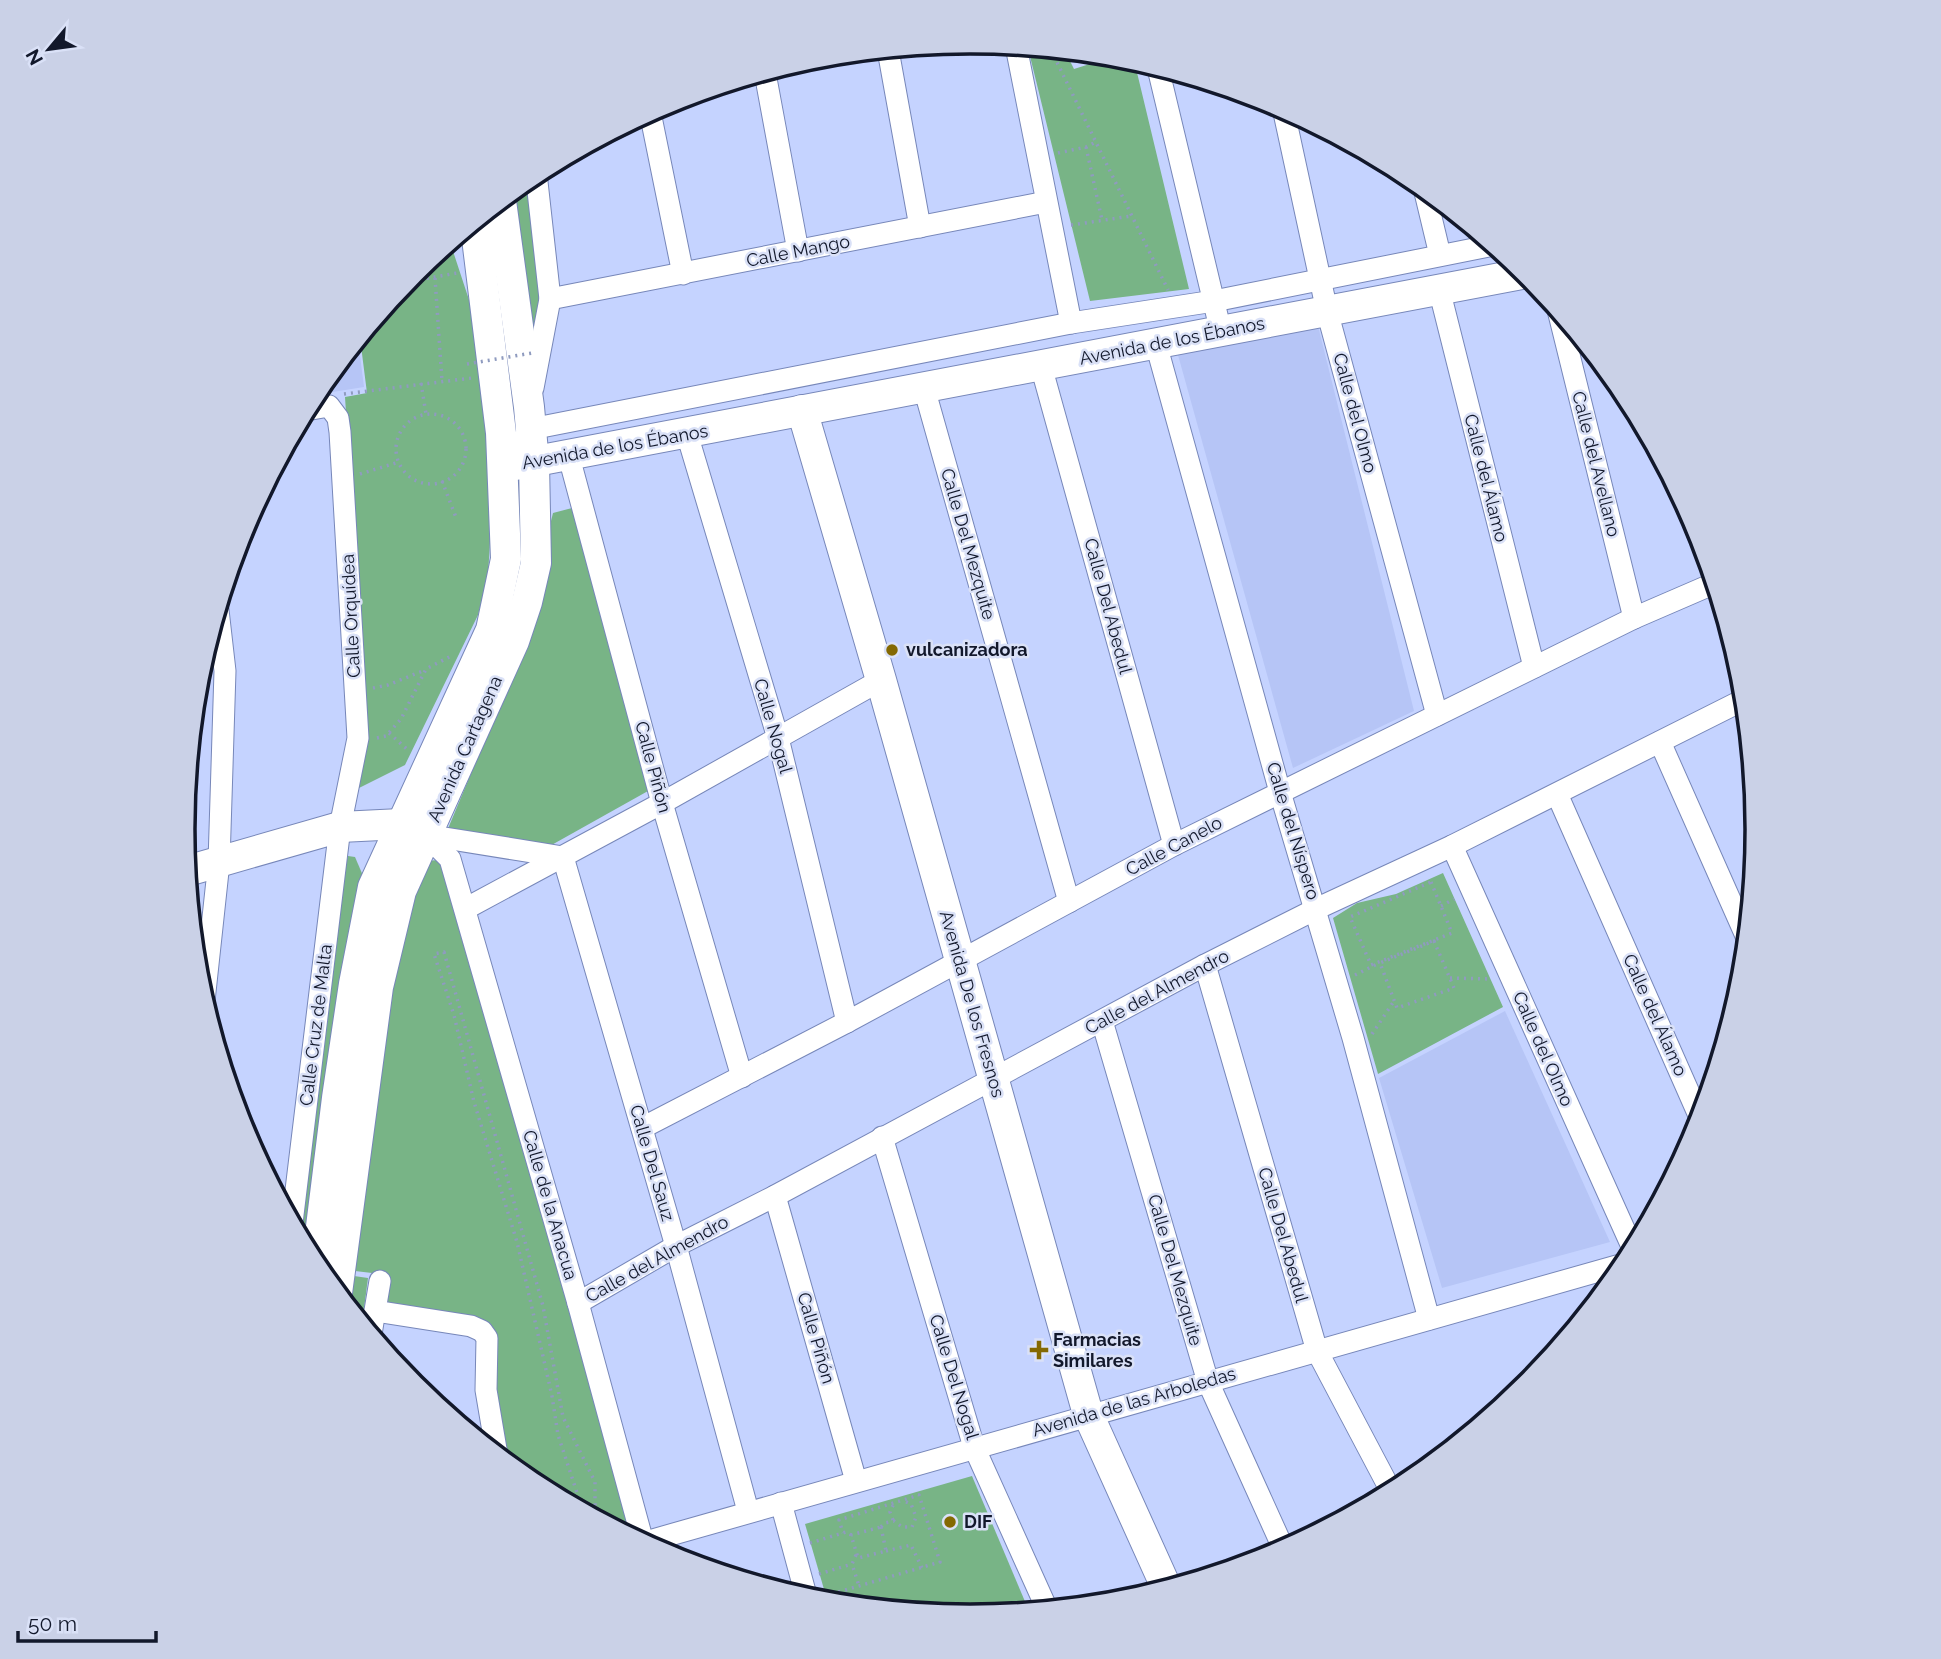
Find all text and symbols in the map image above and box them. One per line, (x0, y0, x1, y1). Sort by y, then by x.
north arrow (14, 14, 84, 84)
text: N (21, 46, 47, 69)
street label: Calle Mango (744, 230, 852, 271)
street label: Avenida de los Ébanos (1077, 311, 1267, 369)
street label: Calle del Olmo (1329, 351, 1382, 475)
street label: Calle del Avellano (1568, 389, 1625, 539)
street label: Calle del Álamo (1460, 411, 1514, 544)
street label: Avenida de los Ébanos (520, 419, 710, 473)
street label: Calle Del Mezquite (937, 466, 1000, 622)
street label: Calle Del Abedul (1080, 536, 1137, 676)
street label: Calle Orquídea (337, 554, 364, 678)
place label: vulcanizadora (906, 639, 1028, 660)
marker: vulcanizadora (884, 642, 900, 658)
street label: Avenida Cartagena (423, 672, 506, 825)
street label: Calle Nogal (750, 676, 797, 776)
street label: Calle Piñón (631, 719, 676, 815)
street label: Calle del Níspero (1263, 760, 1324, 902)
street label: Calle Canelo (1122, 811, 1226, 880)
street label: Avenida De los Fresnos (936, 908, 1009, 1100)
street label: Calle Cruz de Malta (295, 943, 336, 1107)
street label: Calle del Almendro (1081, 945, 1233, 1038)
street label: Calle del Álamo (1619, 950, 1693, 1079)
street label: Calle del Olmo (1509, 988, 1578, 1110)
street label: Calle Del Sauz (626, 1102, 679, 1223)
street label: Calle de la Anacua (519, 1127, 582, 1282)
street label: Calle Del Abedul (1254, 1165, 1313, 1305)
street label: Calle Del Mezquite (1144, 1192, 1207, 1348)
street label: Calle del Almendro (582, 1210, 732, 1306)
street label: Calle Piñón (793, 1290, 840, 1386)
street label: Calle Del Nogal (925, 1312, 984, 1442)
place label: Farmacias Similares (1053, 1329, 1141, 1371)
marker: Farmacias Similares (1031, 1342, 1047, 1358)
street label: Avenida de las Arboledas (1030, 1362, 1238, 1441)
place label: DIF (964, 1511, 992, 1532)
marker: DIF (942, 1514, 958, 1530)
scale bar (18, 1600, 156, 1644)
text: 50 m (28, 1611, 77, 1636)

